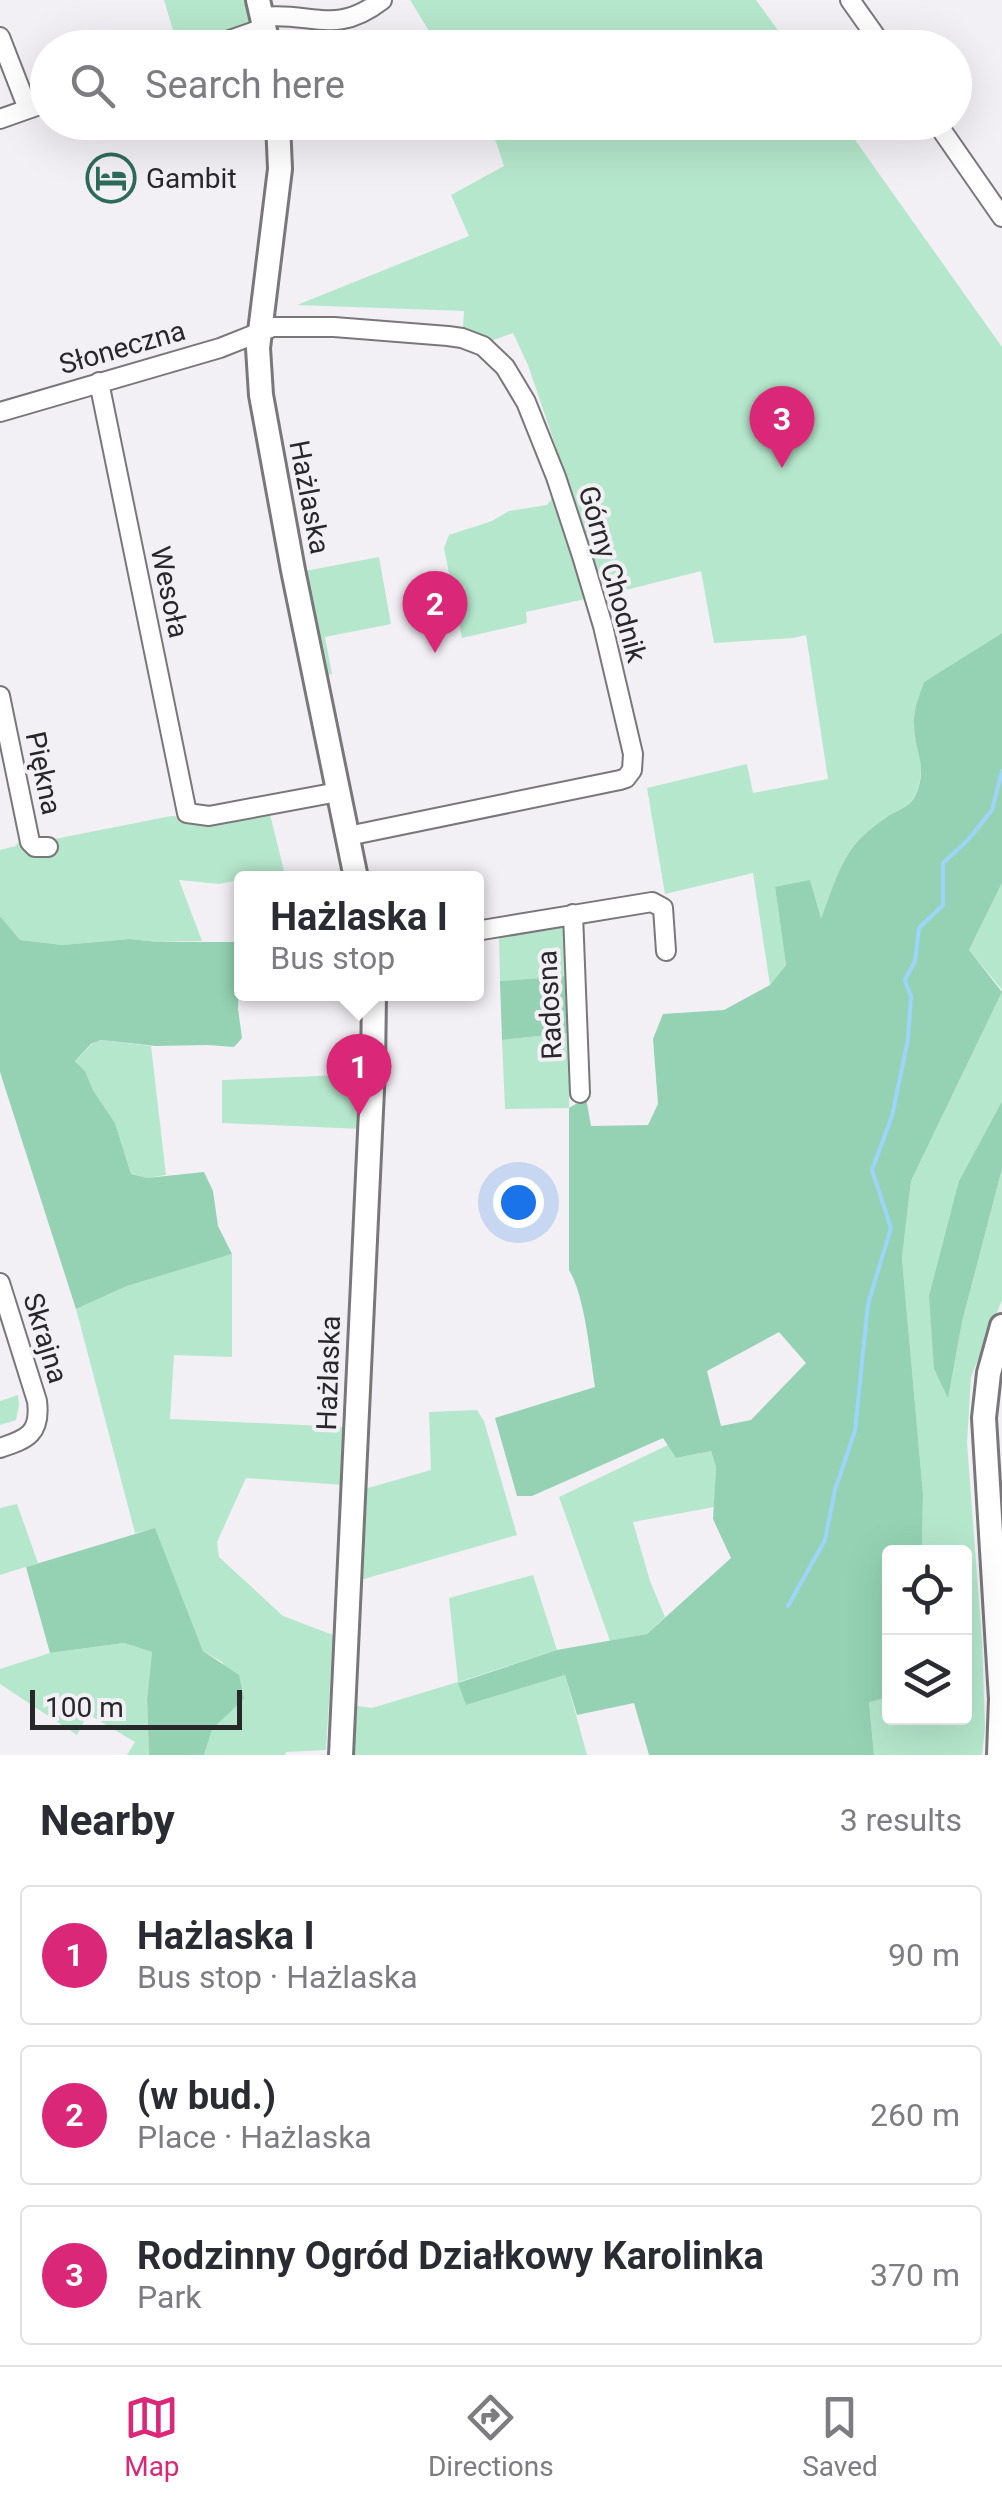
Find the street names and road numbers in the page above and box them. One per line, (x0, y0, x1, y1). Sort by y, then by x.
street label: Słoneczna (55, 314, 189, 381)
street label: Hażlaska (282, 437, 337, 557)
street label: Górny Chodnik (572, 482, 654, 667)
street label: Wesoła (144, 543, 195, 641)
street label: Piękna (19, 728, 68, 818)
street label: Radosna (530, 949, 569, 1060)
street label: Skrajna (16, 1289, 75, 1387)
street label: Hażlaska (310, 1315, 347, 1431)

